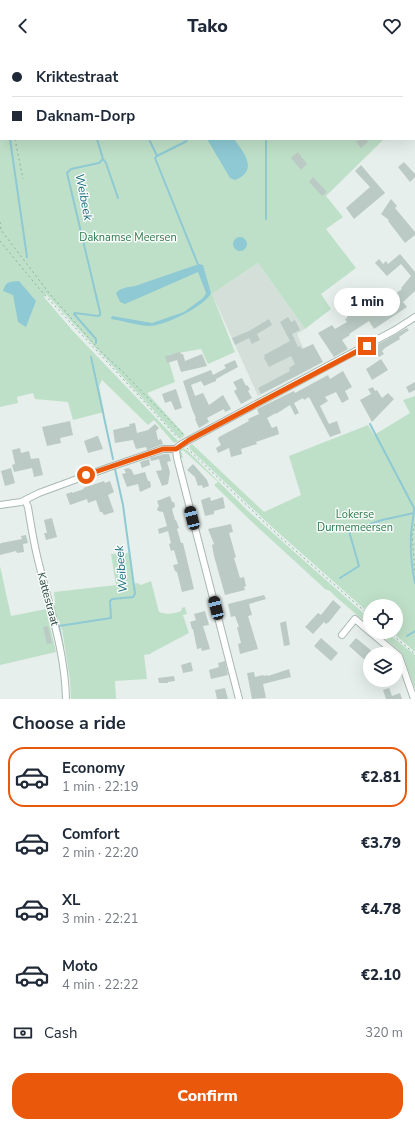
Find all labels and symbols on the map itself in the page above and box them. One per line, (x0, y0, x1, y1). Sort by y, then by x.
water label: Weibeek (72, 172, 97, 223)
park label: Daknamse Meersen (79, 230, 177, 245)
callout: 1 min (334, 288, 400, 316)
route end (358, 337, 376, 355)
route start (77, 466, 95, 484)
car (183, 505, 201, 531)
park label: Lokerse Durmemeersen (317, 507, 393, 535)
water label: Weibeek (111, 544, 131, 593)
street label: Kattestraat (34, 571, 62, 627)
car (207, 595, 225, 621)

